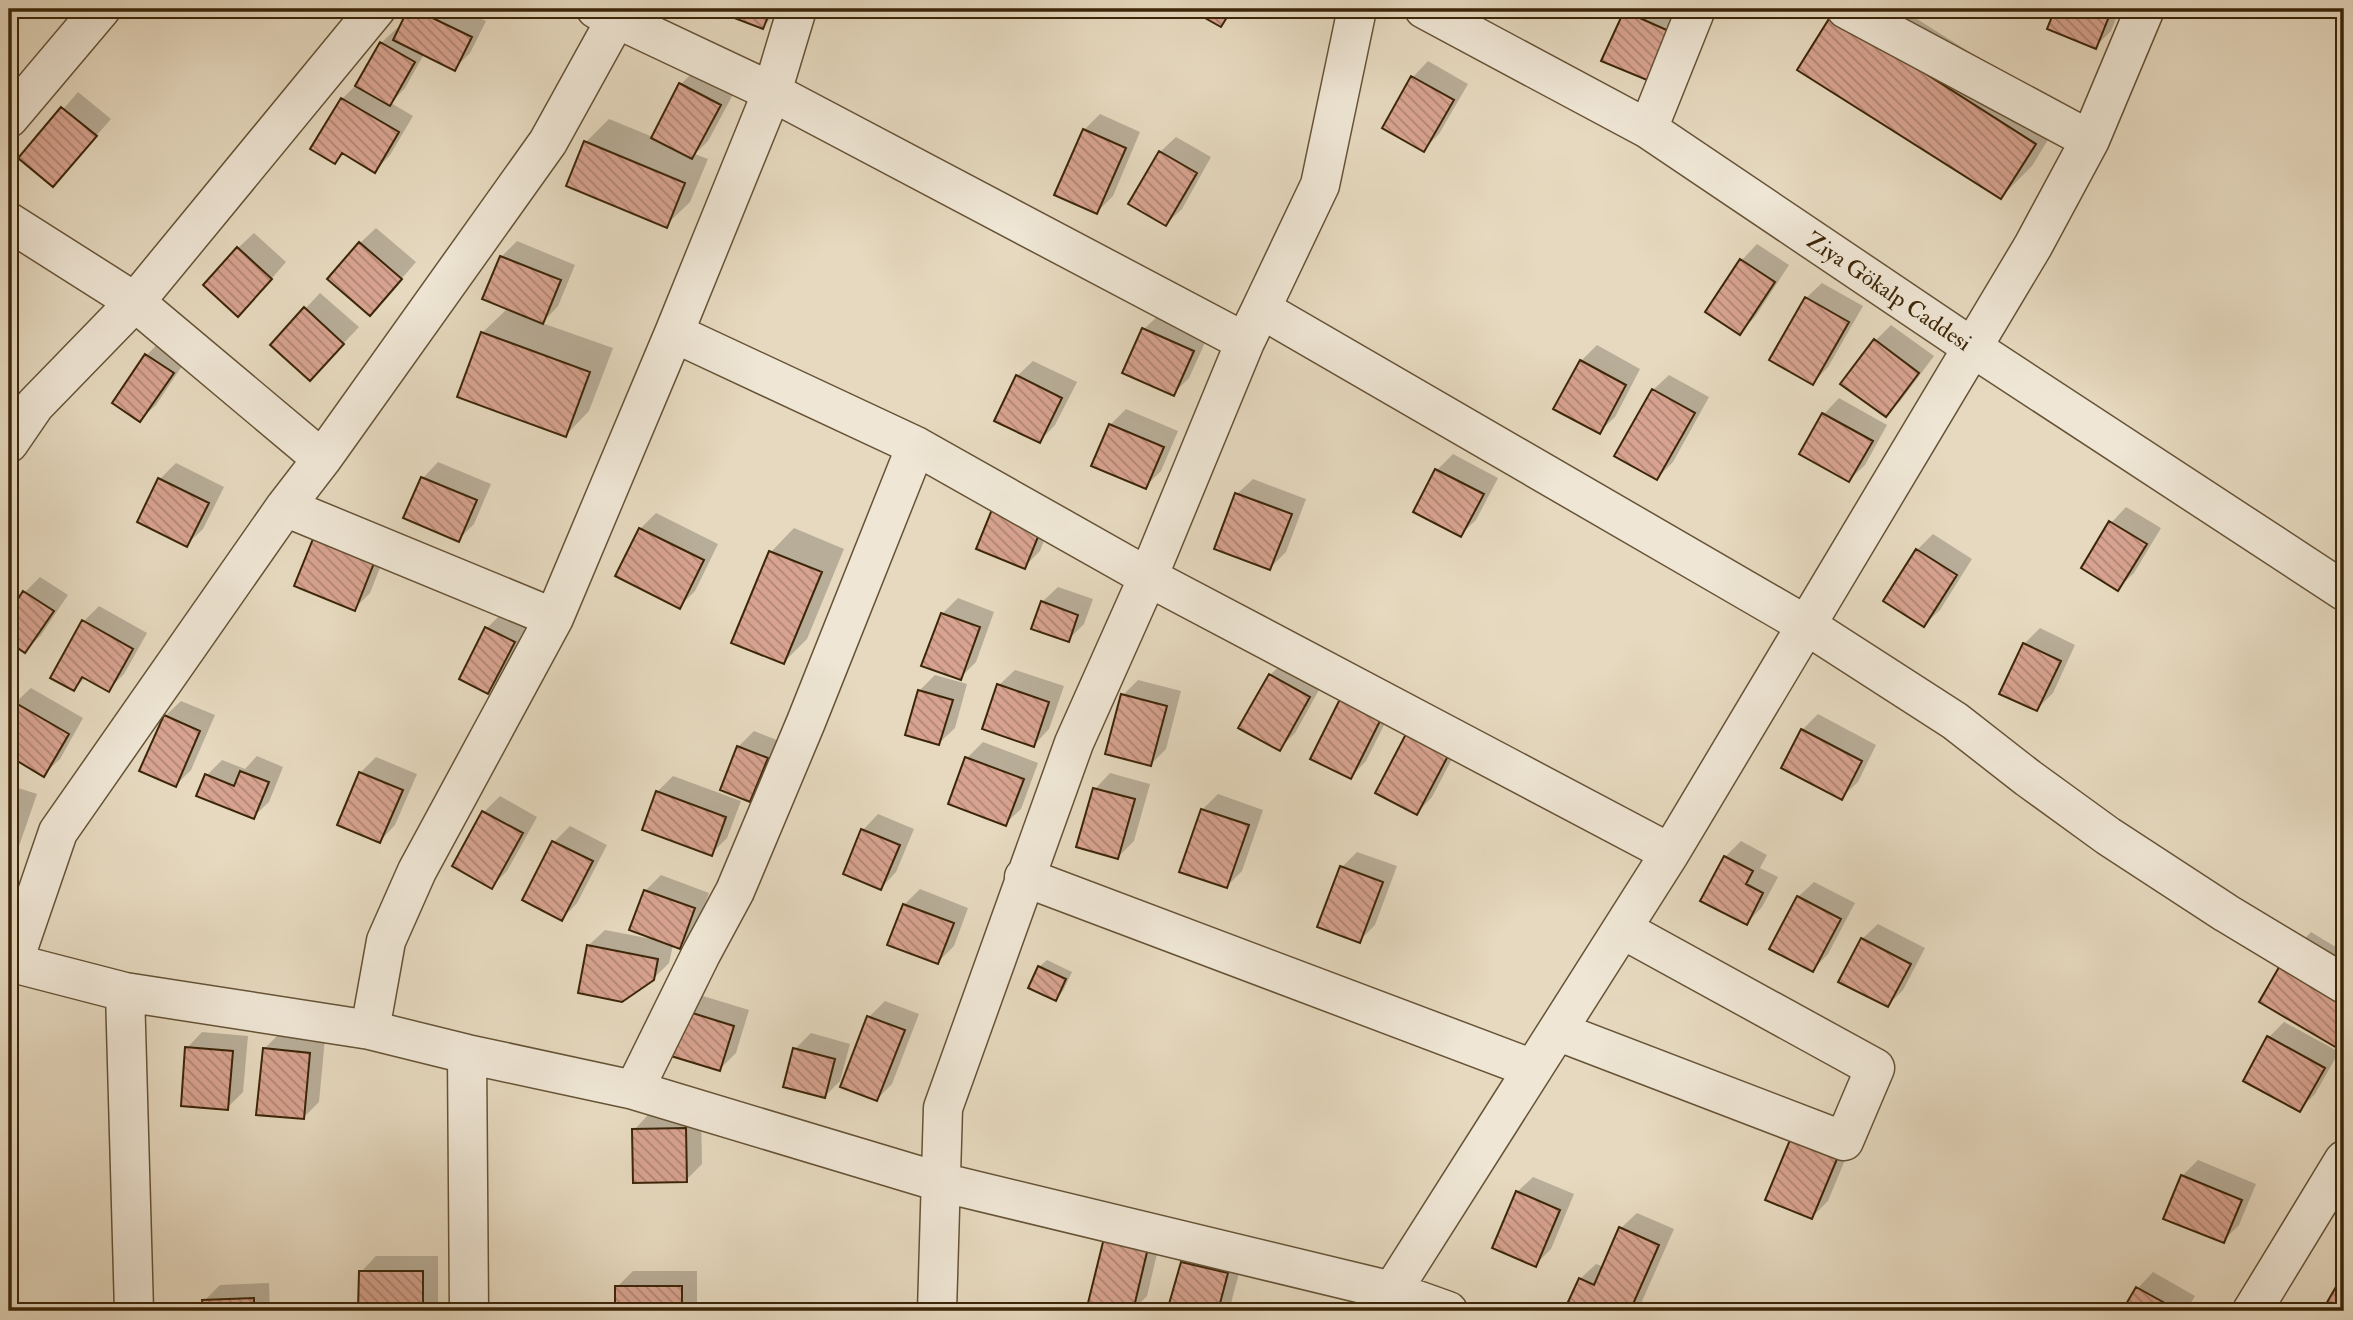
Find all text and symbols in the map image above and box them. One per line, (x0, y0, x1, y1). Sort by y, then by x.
street label: Ziya Gökalp Caddesi (1800, 225, 1977, 358)

